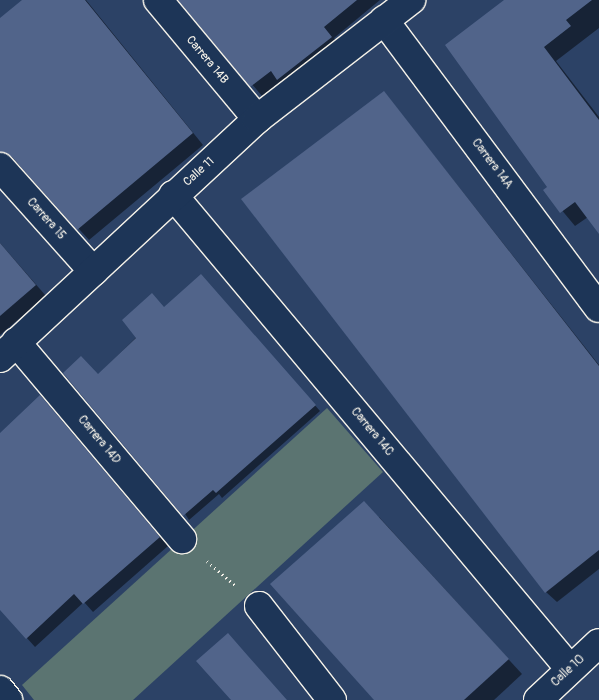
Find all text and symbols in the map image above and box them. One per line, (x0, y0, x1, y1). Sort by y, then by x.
street label: Carrera 14B (183, 33, 231, 87)
street label: Carrera 14A (468, 136, 516, 192)
street label: Calle 11 (181, 154, 217, 190)
street label: Carrera 15 (24, 195, 68, 243)
street label: Carrera 14C (348, 405, 396, 459)
street label: Carrera 14D (75, 413, 123, 467)
street label: Calle 10 (548, 652, 588, 690)

